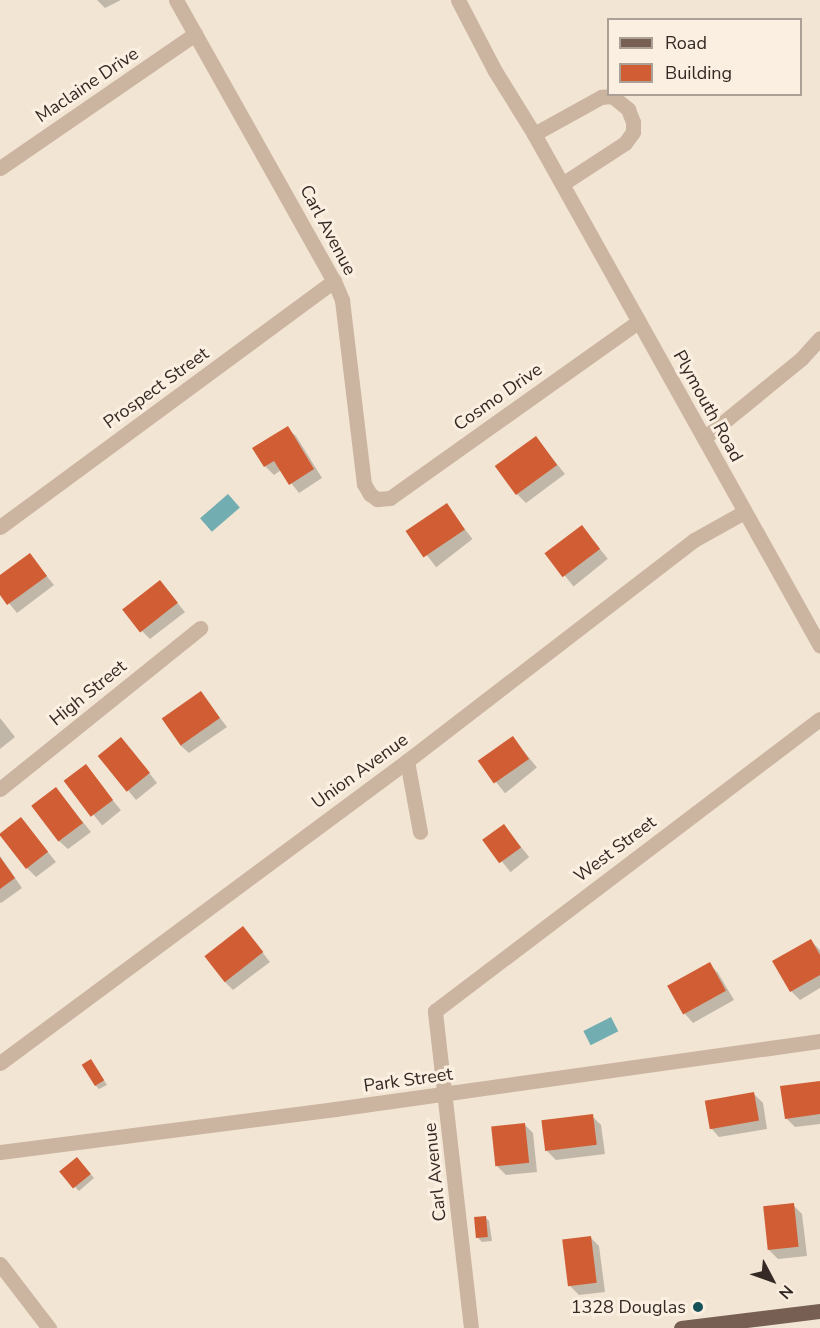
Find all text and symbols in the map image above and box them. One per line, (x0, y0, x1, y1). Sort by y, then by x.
legend (607, 18, 802, 96)
text: Road (665, 31, 707, 55)
street label: Maclaine Drive (31, 43, 143, 127)
text: Building (665, 61, 732, 85)
street label: Carl Avenue (295, 181, 361, 279)
street label: Prospect Street (99, 343, 213, 433)
street label: Plymouth Road (668, 346, 748, 466)
street label: Cosmo Drive (450, 359, 546, 435)
street label: High Street (45, 656, 131, 730)
street label: Union Avenue (308, 729, 412, 813)
street label: West Street (570, 811, 660, 887)
street label: Park Street (362, 1063, 454, 1097)
street label: Carl Avenue (419, 1122, 451, 1222)
north arrow (742, 1250, 802, 1310)
text: N (773, 1280, 798, 1304)
place label: 1328 Douglas (571, 1296, 686, 1318)
marker: 1328 Douglas (691, 1300, 705, 1314)

